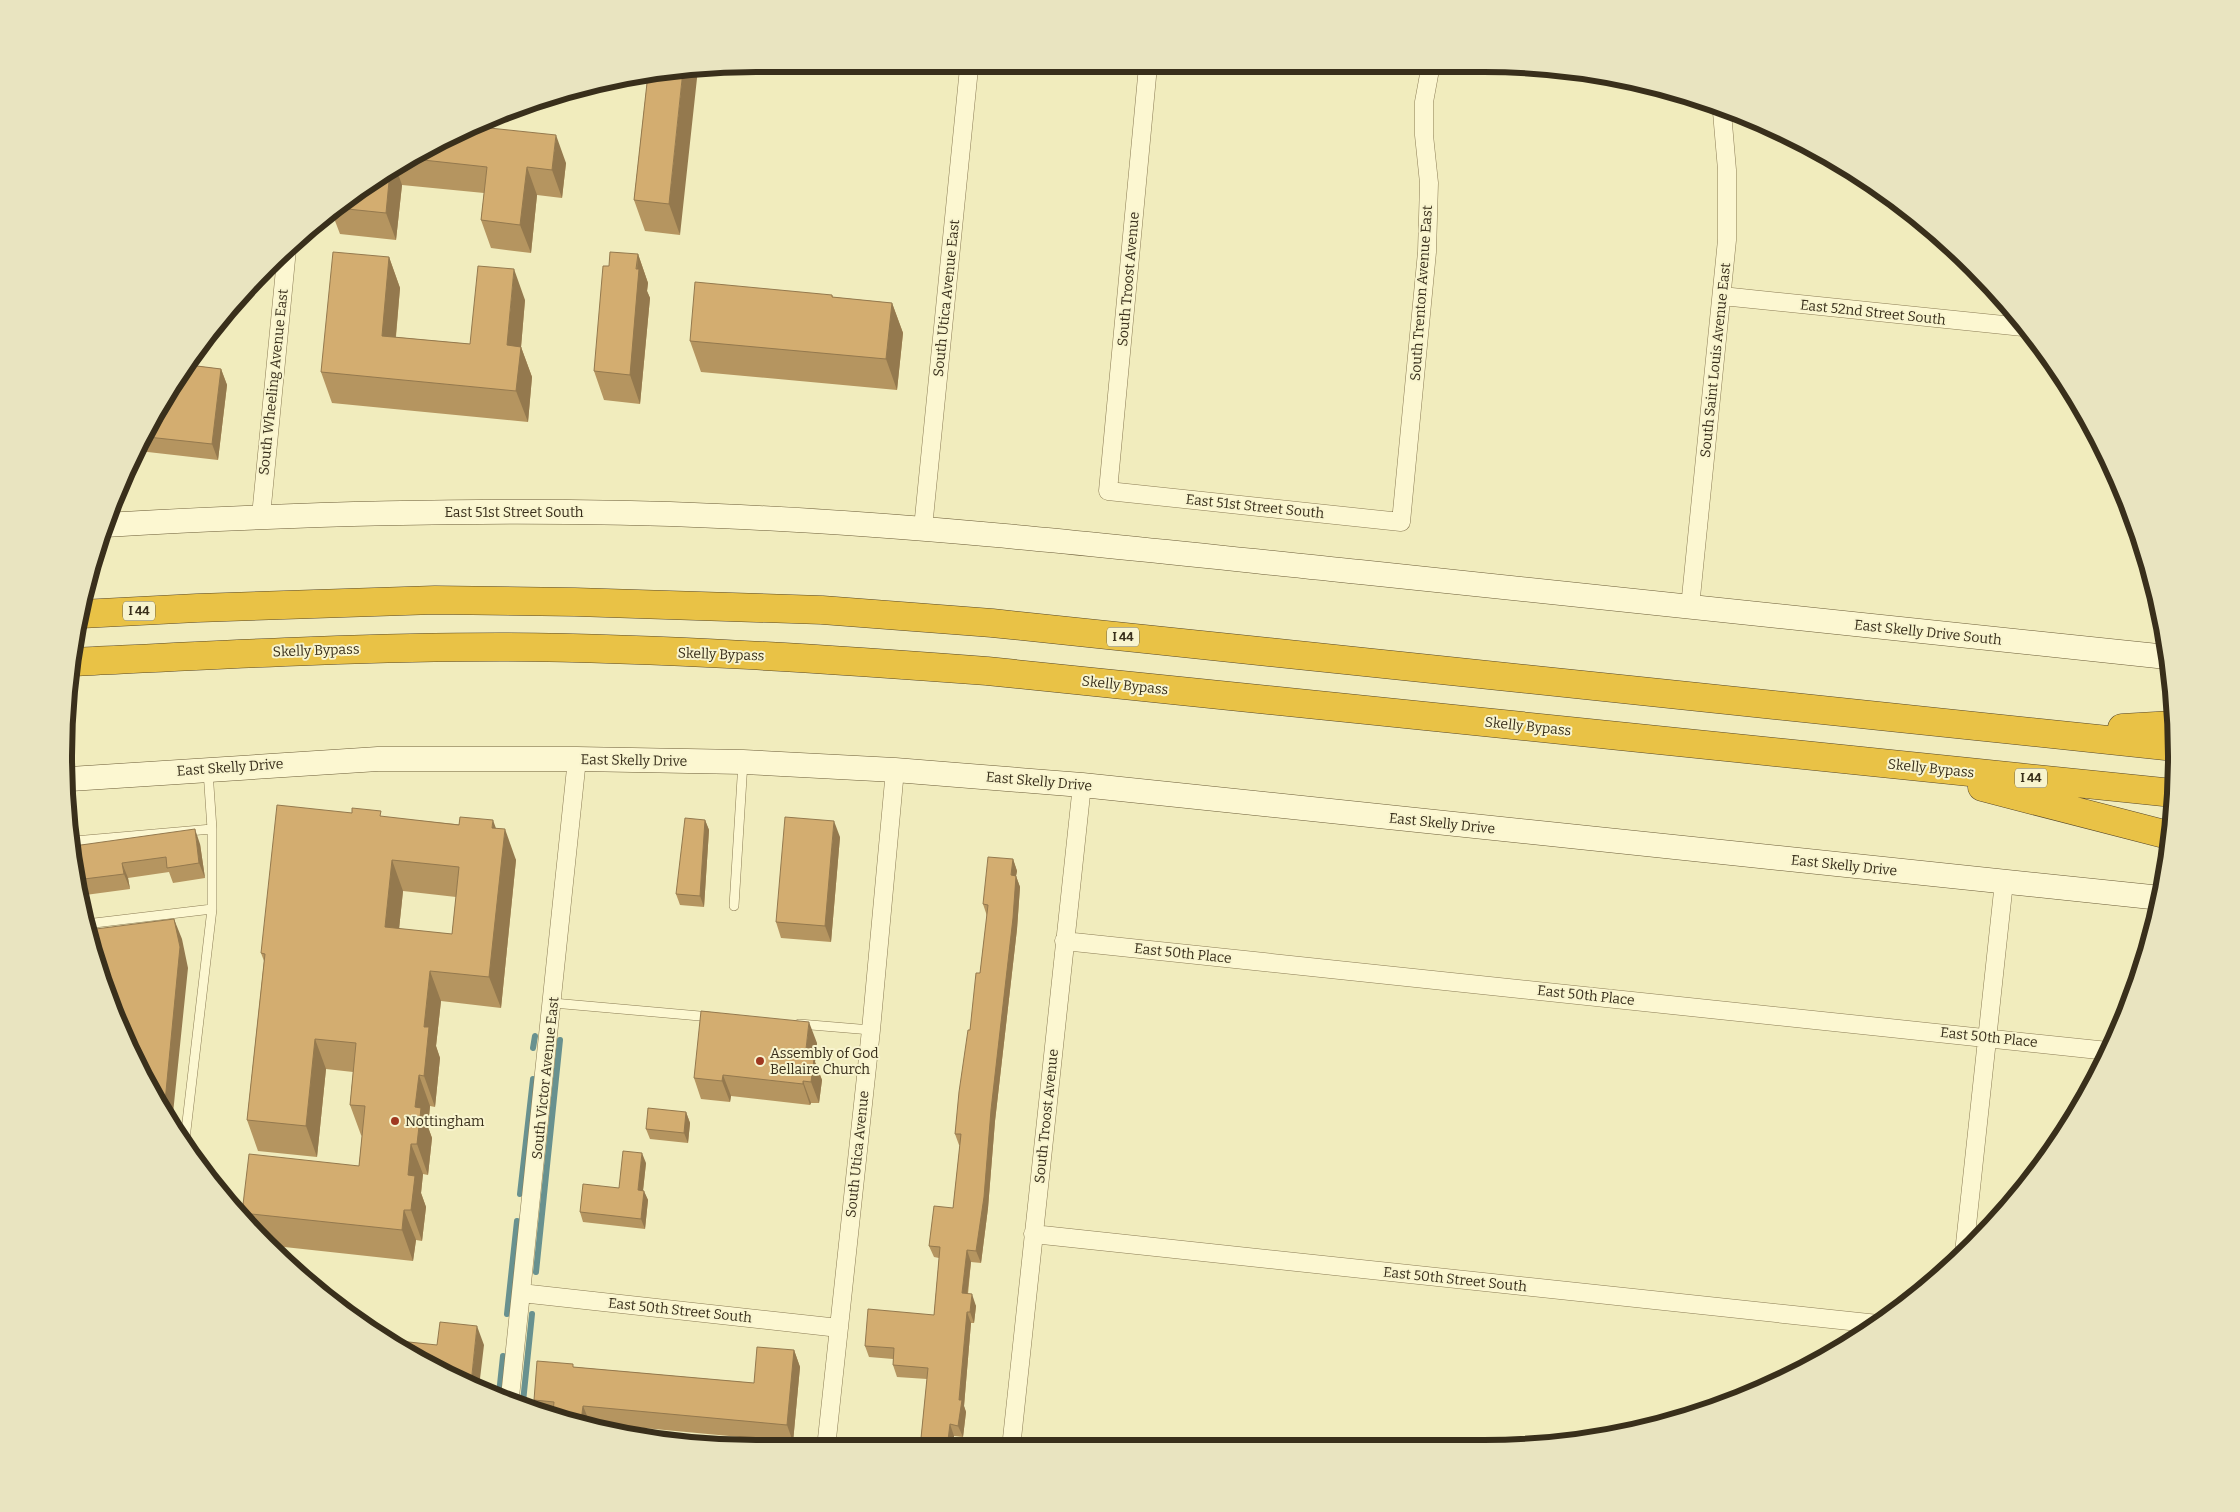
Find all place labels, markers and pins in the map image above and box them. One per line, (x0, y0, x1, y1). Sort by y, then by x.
place label: Assembly of God Bellaire Church (770, 1045, 879, 1078)
marker: Assembly of God Bellaire Church (754, 1055, 766, 1067)
place label: Nottingham (405, 1113, 485, 1130)
marker: Nottingham (389, 1115, 401, 1127)

